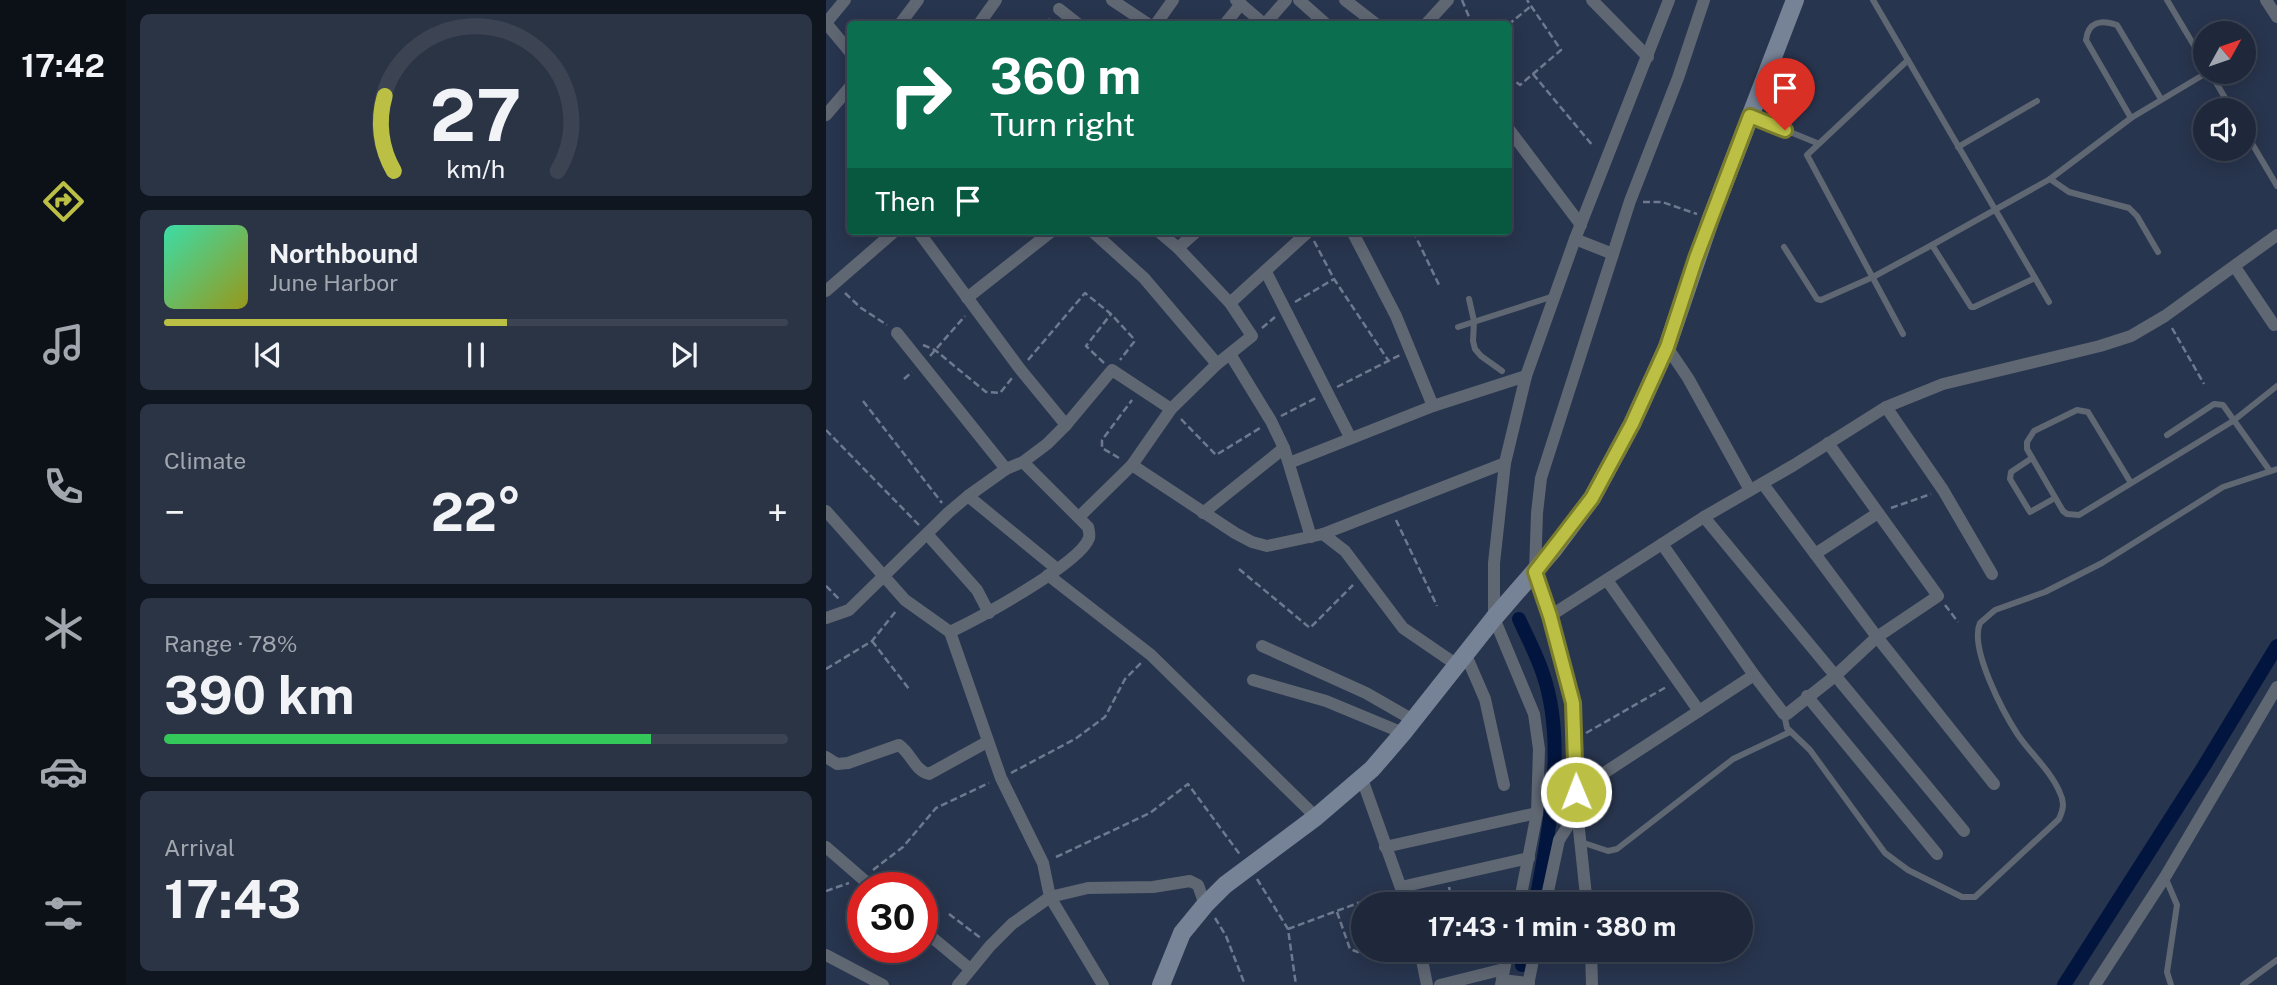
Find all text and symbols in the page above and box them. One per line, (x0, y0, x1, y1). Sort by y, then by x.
north arrow (2193, 21, 2256, 84)
map controls (2193, 21, 2256, 161)
text: 17:42 (21, 47, 105, 84)
text: 360 m (990, 47, 1141, 105)
icon: right (875, 49, 966, 140)
pin (1755, 58, 1815, 130)
icon: arrive (1766, 69, 1804, 107)
text: 27 (430, 72, 522, 157)
button: sound (2193, 98, 2256, 161)
text: Turn right (990, 106, 1135, 143)
text: km/h (447, 154, 505, 184)
icon: directions (39, 177, 88, 226)
icon: arrive (949, 182, 987, 220)
text: Then (875, 186, 935, 217)
text: Northbound (269, 238, 418, 269)
text: June Harbor (269, 269, 398, 296)
icon: music (39, 320, 88, 369)
icon: previous (249, 336, 287, 374)
icon: pause (457, 336, 495, 374)
icon: next (665, 336, 703, 374)
text: Climate (164, 447, 246, 474)
icon: phone (39, 462, 88, 511)
text: 22° (431, 482, 521, 543)
text: − (164, 490, 185, 535)
text: + (767, 490, 788, 535)
icon: climate (39, 604, 88, 653)
text: Range · 78% (164, 630, 297, 657)
text: 390 km (164, 665, 354, 726)
icon: car (39, 747, 88, 796)
position arrow (1539, 755, 1613, 829)
text: Arrival (164, 834, 235, 861)
text: 17:43 (164, 869, 301, 930)
speed limit sign: 30 (847, 872, 938, 963)
icon: filters (39, 889, 88, 938)
text: 17:43 · 1 min · 380 m (1428, 911, 1676, 942)

